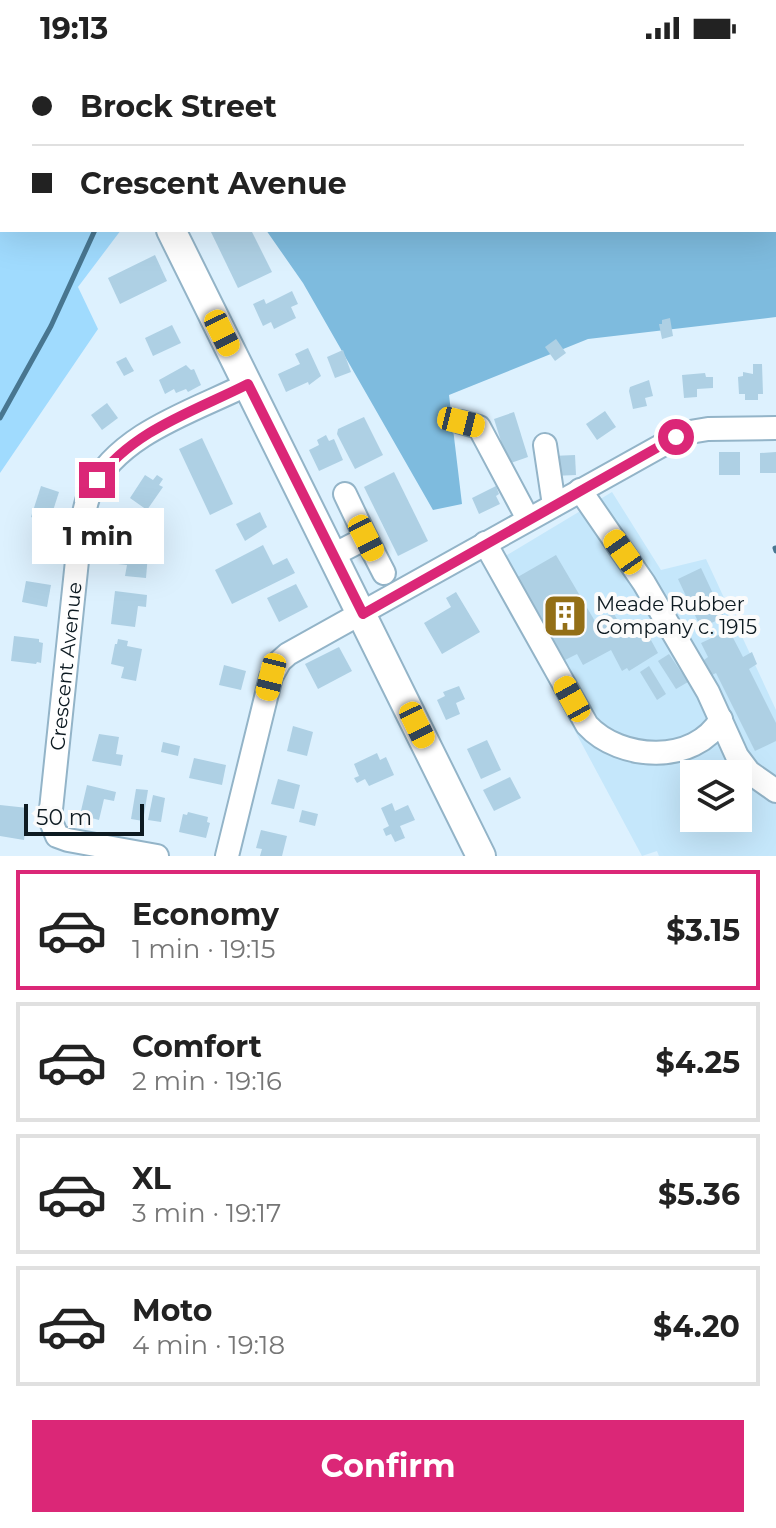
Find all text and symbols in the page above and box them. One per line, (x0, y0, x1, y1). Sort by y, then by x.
text: 19:13 (40, 10, 108, 47)
text: Brock Street (80, 88, 277, 125)
text: Crescent Avenue (80, 165, 347, 202)
car (201, 306, 243, 360)
car (435, 405, 487, 439)
route start (658, 419, 694, 455)
route end (79, 462, 115, 498)
callout: 1 min (31, 508, 163, 564)
car (344, 511, 388, 565)
text: 1 min (63, 520, 133, 552)
car (599, 525, 647, 579)
street label: Crescent Avenue (45, 581, 87, 752)
building icon: Meade Rubber Company c. 1915 (541, 592, 589, 640)
place label: Meade Rubber Company c. 1915 (596, 592, 757, 639)
car (254, 651, 288, 703)
car (550, 672, 594, 726)
car (396, 698, 438, 752)
map controls (680, 760, 752, 832)
button: layers (680, 760, 752, 832)
scale bar (24, 800, 144, 836)
text: 50 m (36, 804, 92, 831)
icon: car (36, 894, 108, 966)
text: Economy (132, 896, 279, 933)
text: $3.15 (666, 912, 740, 949)
text: 1 min · 19:15 (132, 933, 275, 965)
icon: car (36, 1026, 108, 1098)
text: Comfort (132, 1028, 262, 1065)
text: $4.25 (656, 1044, 740, 1081)
text: 2 min · 19:16 (132, 1065, 282, 1097)
icon: car (36, 1158, 108, 1230)
text: XL (132, 1160, 171, 1197)
text: $5.36 (658, 1176, 740, 1213)
text: 3 min · 19:17 (132, 1197, 281, 1229)
icon: car (36, 1290, 108, 1362)
text: Moto (132, 1292, 213, 1329)
text: $4.20 (653, 1308, 740, 1345)
text: 4 min · 19:18 (132, 1329, 285, 1361)
button: Confirm (32, 1420, 744, 1512)

